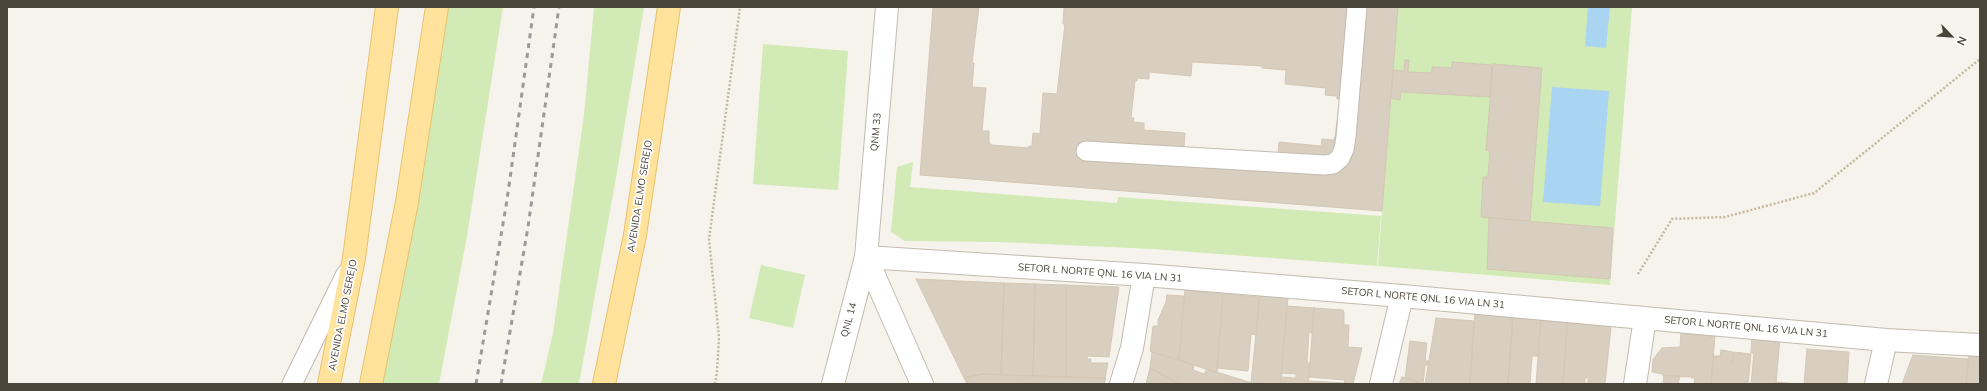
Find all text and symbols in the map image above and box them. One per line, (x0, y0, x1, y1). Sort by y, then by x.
north arrow (1931, 16, 1971, 56)
text: N (1954, 34, 1970, 48)
street label: QNM 33 (868, 112, 884, 152)
street label: AVENIDA ELMO SEREJO (625, 139, 655, 253)
street label: AVENIDA ELMO SEREJO (326, 258, 360, 372)
street label: SETOR L NORTE QNL 16 VIA LN 31 (1018, 261, 1182, 285)
street label: SETOR L NORTE QNL 16 VIA LN 31 (1341, 285, 1505, 311)
street label: QNL 14 (839, 301, 859, 339)
street label: SETOR L NORTE QNL 16 VIA LN 31 (1664, 314, 1828, 340)

